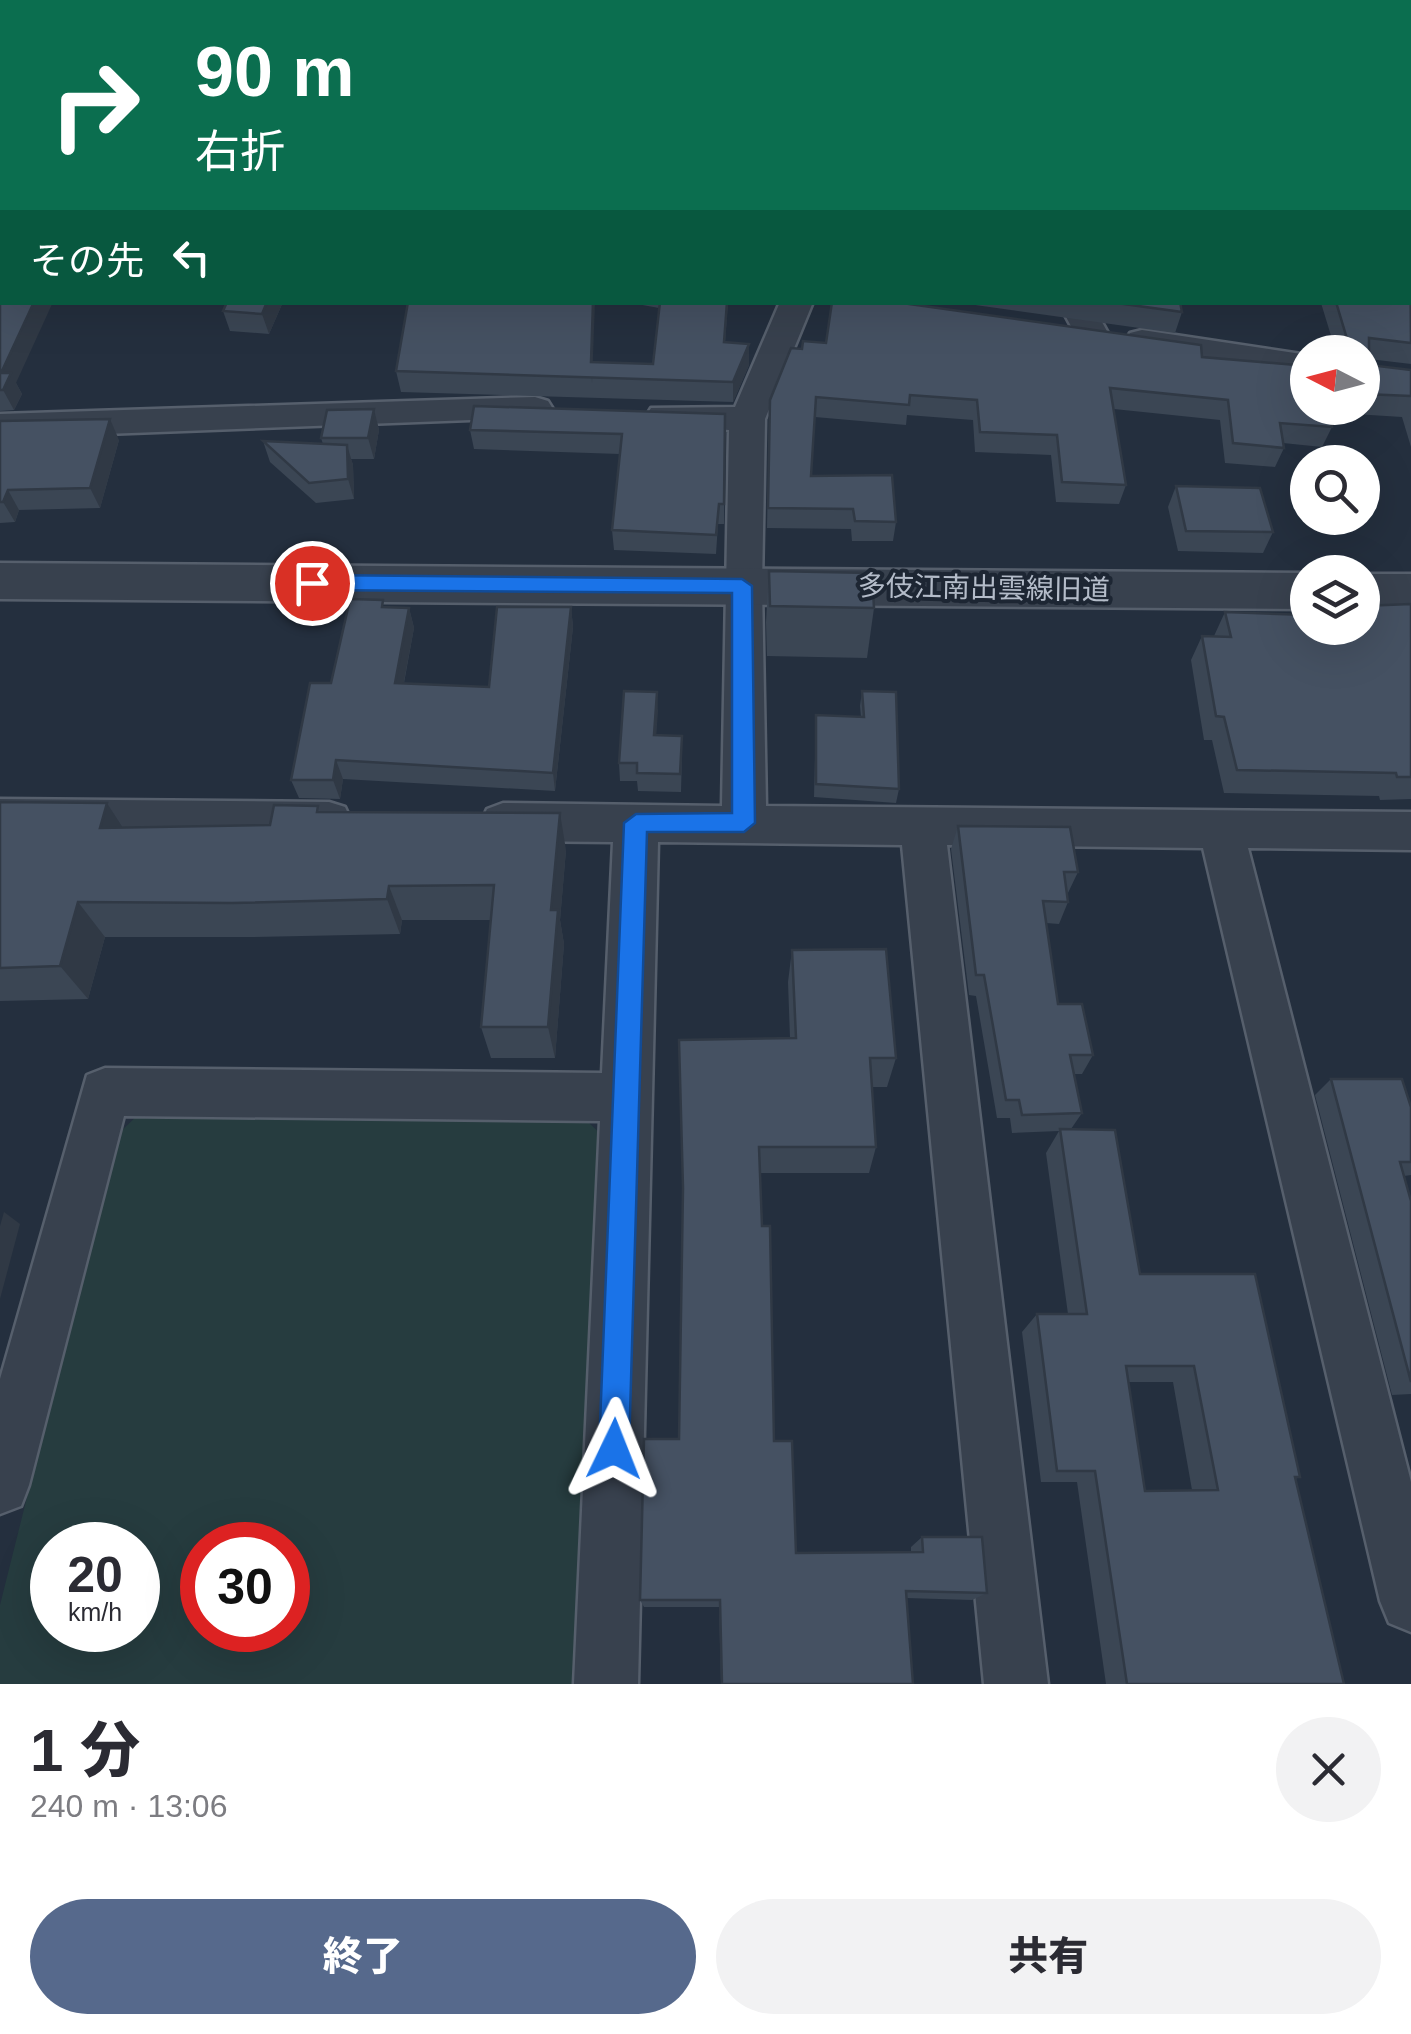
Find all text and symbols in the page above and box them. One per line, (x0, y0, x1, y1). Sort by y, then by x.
text: 90 m (195, 33, 355, 111)
icon: right (30, 40, 160, 170)
text: 右折 (195, 126, 285, 177)
icon: left (164, 230, 219, 285)
text: その先 (30, 240, 144, 282)
north arrow (1290, 335, 1380, 425)
map controls (1290, 335, 1380, 645)
button: search (1290, 445, 1380, 535)
pin (270, 541, 355, 626)
button: layers (1290, 555, 1380, 645)
icon: arrive (285, 556, 340, 611)
street label: 多伎江南出雲線旧道 (858, 570, 1110, 606)
position arrow (562, 1397, 666, 1501)
speed limit sign: 30 (180, 1522, 310, 1652)
text: 20 (67, 1547, 123, 1603)
text: km/h (68, 1598, 122, 1626)
text: 1 分 (30, 1717, 140, 1784)
button: close (1276, 1717, 1381, 1822)
text: 240 m · 13:06 (30, 1788, 227, 1824)
button: 終了 (30, 1899, 696, 2014)
button: 共有 (716, 1899, 1381, 2014)

